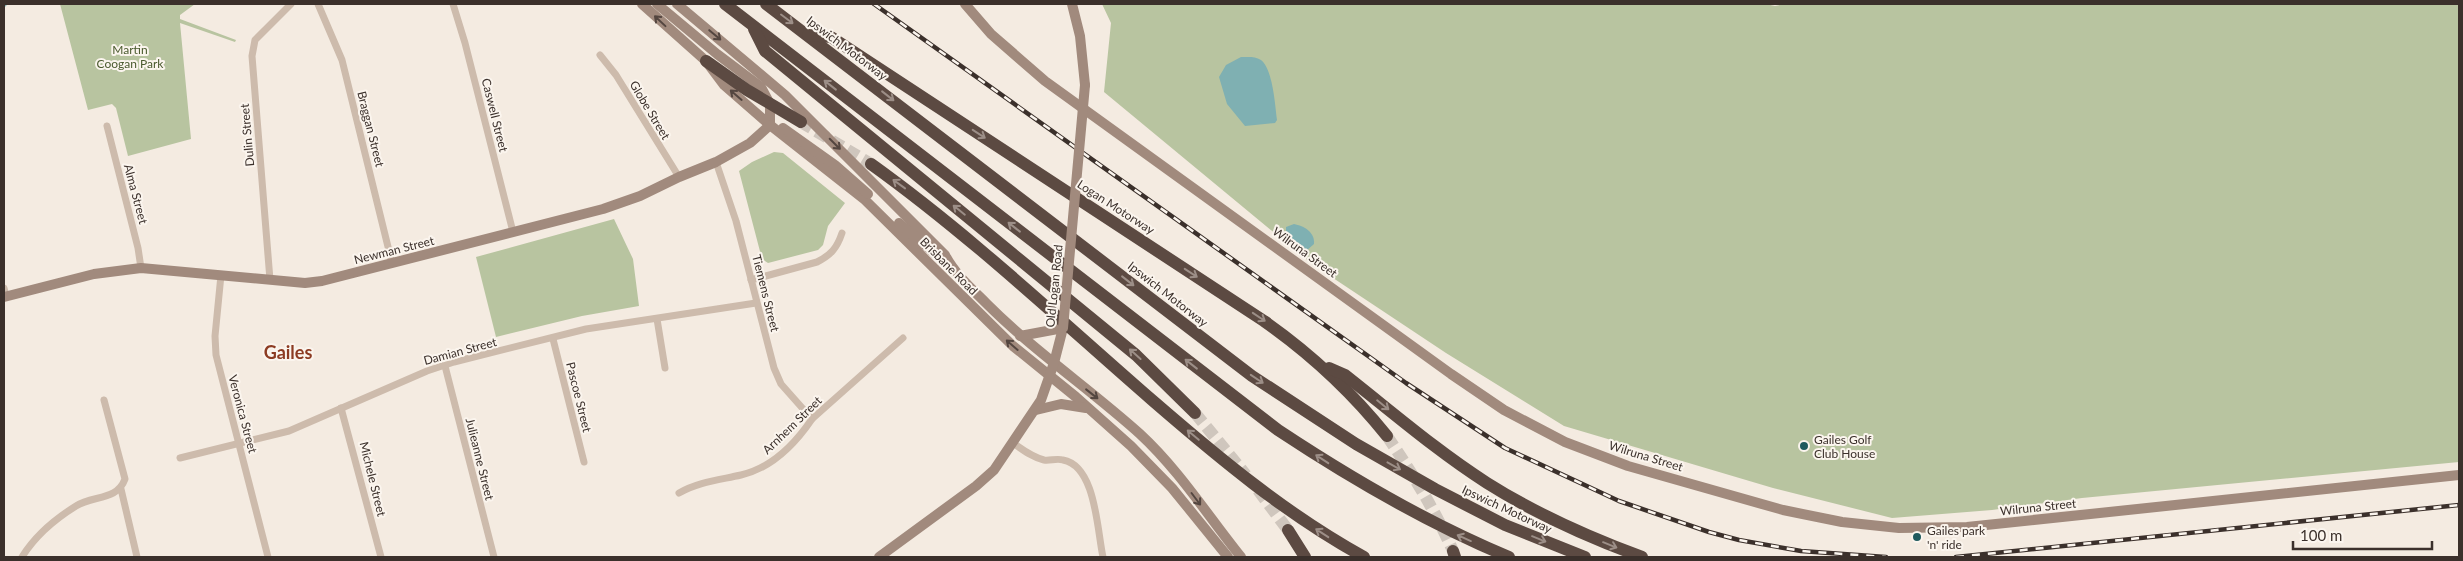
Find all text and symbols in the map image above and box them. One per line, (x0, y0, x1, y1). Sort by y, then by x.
street label: Ipswich Motorway (804, 13, 891, 84)
one-way arrow (780, 14, 793, 25)
one-way arrow (654, 15, 667, 27)
one-way arrow (708, 29, 721, 40)
park label: Martin Coogan Park (97, 42, 164, 71)
street label: Caswell Street (479, 77, 512, 154)
street label: Globe Street (627, 78, 674, 143)
one-way arrow (824, 80, 837, 91)
street label: Braggan Street (354, 90, 388, 169)
one-way arrow (729, 90, 742, 101)
one-way arrow (881, 91, 894, 102)
street label: Dulin Street (237, 102, 257, 167)
one-way arrow (971, 130, 985, 140)
one-way arrow (828, 138, 840, 150)
street label: Alma Street (121, 162, 151, 226)
street label: Logan Motorway (1075, 176, 1158, 238)
one-way arrow (892, 179, 906, 189)
one-way arrow (953, 204, 966, 215)
one-way arrow (1008, 222, 1021, 233)
street label: Wilruna Street (1270, 223, 1341, 281)
street label: Newman Street (352, 233, 436, 267)
street label: Brisbane Road (917, 234, 981, 298)
street label: Old Logan Road (1042, 244, 1066, 328)
street label: Tiemens Street (749, 253, 783, 334)
street label: Ipswich Motorway (1125, 258, 1212, 330)
one-way arrow (1184, 268, 1198, 278)
one-way arrow (1121, 275, 1134, 286)
one-way arrow (1252, 312, 1266, 323)
street label: Damian Street (422, 334, 499, 368)
one-way arrow (1005, 340, 1018, 351)
district label: Gailes (264, 341, 312, 363)
one-way arrow (1128, 349, 1141, 360)
one-way arrow (1185, 358, 1198, 369)
street label: Pascoe Street (563, 360, 595, 434)
street label: Veronica Street (225, 373, 261, 455)
one-way arrow (1250, 374, 1264, 384)
one-way arrow (1085, 389, 1099, 399)
street label: Arnhem Street (759, 392, 825, 457)
one-way arrow (1376, 400, 1389, 411)
street label: Julieanne Street (463, 416, 498, 502)
one-way arrow (1186, 429, 1199, 440)
place label: Gailes Golf Club House (1814, 432, 1875, 461)
street label: Wilruna Street (1607, 438, 1685, 475)
street label: Michele Street (356, 440, 390, 519)
marker: Gailes Golf Club House (1798, 440, 1810, 452)
one-way arrow (1316, 454, 1330, 464)
one-way arrow (1386, 462, 1401, 472)
street label: Ipswich Motorway (1460, 482, 1555, 537)
one-way arrow (1191, 492, 1201, 506)
street label: Wilruna Street (1999, 495, 2078, 518)
scale bar (2293, 518, 2432, 550)
place label: Gailes park 'n' ride (1927, 523, 1986, 552)
text: 100 m (2300, 526, 2342, 544)
one-way arrow (1315, 528, 1329, 538)
marker: Gailes park 'n' ride (1911, 531, 1923, 543)
one-way arrow (1457, 532, 1472, 542)
one-way arrow (1531, 535, 1546, 545)
one-way arrow (1601, 541, 1617, 550)

